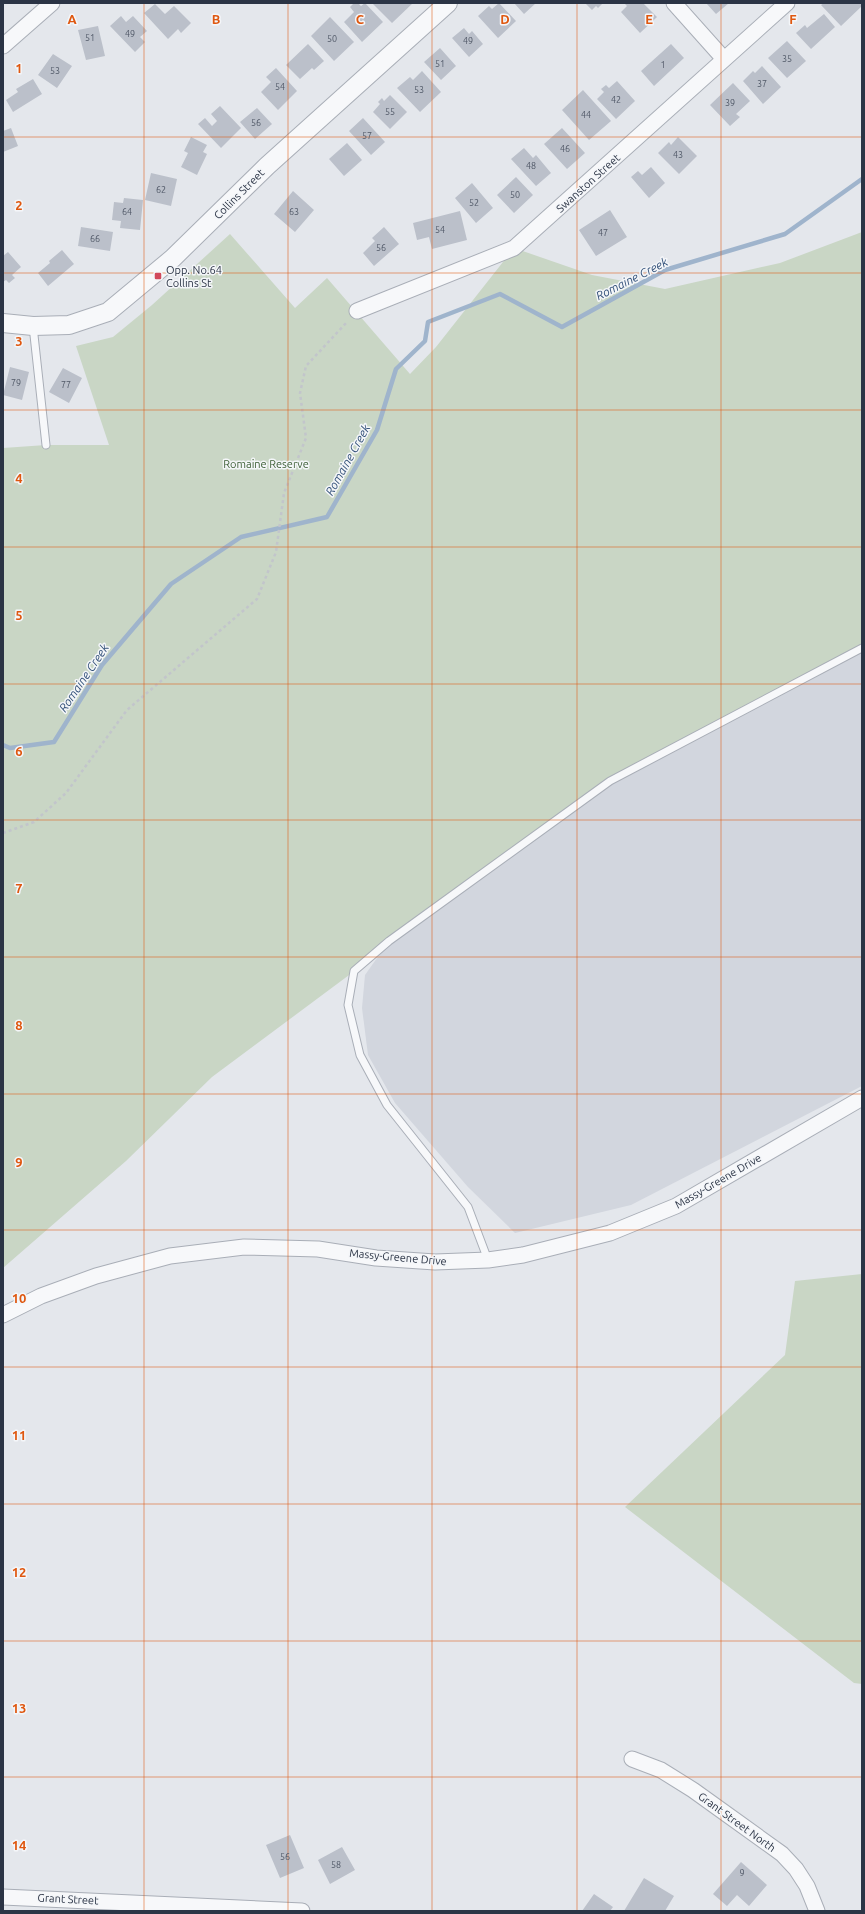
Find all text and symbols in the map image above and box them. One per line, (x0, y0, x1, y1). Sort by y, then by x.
text: A (67, 12, 77, 26)
text: B (212, 12, 221, 26)
text: C (356, 12, 365, 26)
text: D (500, 12, 510, 26)
text: E (645, 12, 653, 26)
text: F (789, 12, 797, 26)
house number: 49 (125, 29, 135, 39)
house number: 51 (85, 33, 95, 43)
house number: 50 (327, 34, 337, 44)
house number: 49 (463, 36, 473, 46)
house number: 35 (782, 54, 792, 64)
house number: 51 (435, 59, 445, 69)
house number: 1 (660, 60, 666, 70)
text: 1 (15, 61, 23, 75)
house number: 53 (50, 66, 60, 76)
house number: 37 (757, 79, 767, 89)
house number: 54 (275, 82, 285, 92)
house number: 53 (414, 85, 424, 95)
house number: 42 (611, 95, 621, 105)
house number: 39 (725, 98, 735, 108)
house number: 55 (385, 107, 395, 117)
house number: 44 (581, 110, 591, 120)
house number: 56 (251, 118, 261, 128)
house number: 57 (362, 131, 372, 141)
house number: 46 (560, 144, 570, 154)
house number: 43 (673, 150, 683, 160)
street label: Swanston Street (554, 151, 623, 215)
house number: 48 (526, 161, 536, 171)
street label: Collins Street (211, 166, 267, 222)
house number: 62 (156, 185, 166, 195)
house number: 50 (510, 190, 520, 200)
text: 2 (15, 198, 23, 212)
house number: 52 (469, 198, 479, 208)
house number: 64 (122, 207, 132, 217)
house number: 63 (289, 207, 299, 217)
house number: 54 (435, 225, 445, 235)
house number: 47 (598, 228, 608, 238)
house number: 66 (90, 234, 100, 244)
house number: 56 (376, 243, 386, 253)
water label: Romaine Creek (594, 254, 671, 302)
place label: Opp. No.64 Collins St (166, 264, 222, 289)
marker: Opp. No.64 Collins St (153, 271, 163, 281)
text: 3 (15, 334, 23, 348)
house number: 79 (11, 378, 21, 388)
house number: 77 (61, 380, 71, 390)
water label: Romaine Creek (323, 421, 373, 497)
park label: Romaine Reserve (223, 458, 309, 470)
text: 4 (15, 471, 23, 485)
text: 5 (15, 608, 23, 622)
water label: Romaine Creek (56, 641, 112, 714)
text: 6 (15, 744, 23, 758)
text: 7 (15, 881, 23, 895)
text: 8 (15, 1018, 23, 1032)
street label: Massy-Greene Drive (673, 1151, 763, 1211)
text: 9 (15, 1155, 23, 1169)
street label: Massy-Greene Drive (349, 1247, 447, 1267)
text: 10 (12, 1291, 26, 1305)
text: 11 (12, 1428, 26, 1442)
text: 12 (12, 1565, 26, 1579)
text: 13 (12, 1701, 26, 1715)
street label: Grant Street North (696, 1790, 778, 1854)
text: 14 (12, 1838, 26, 1852)
house number: 56 (280, 1852, 290, 1862)
house number: 58 (331, 1860, 341, 1870)
house number: 9 (739, 1868, 745, 1878)
street label: Grant Street (37, 1891, 99, 1907)

